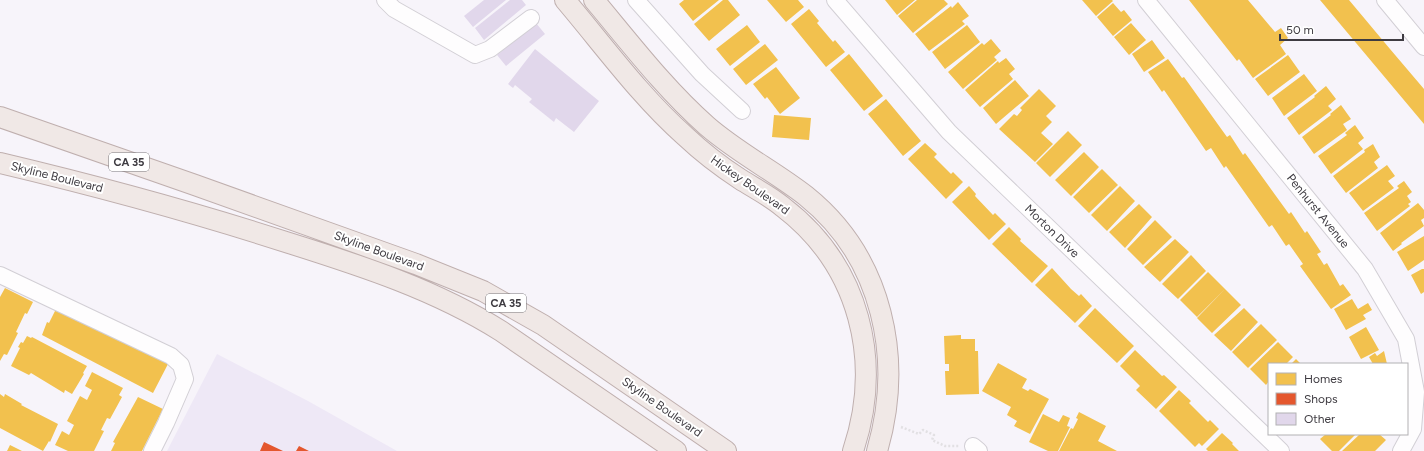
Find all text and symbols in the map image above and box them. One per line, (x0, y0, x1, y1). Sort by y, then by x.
scale bar (1280, 16, 1403, 42)
text: 50 m (1286, 23, 1314, 37)
road number: CA 35 (109, 153, 149, 171)
street label: Hickey Boulevard (708, 153, 792, 217)
street label: Skyline Boulevard (9, 159, 105, 195)
street label: Penhurst Avenue (1284, 171, 1352, 251)
street label: Morton Drive (1022, 202, 1082, 261)
street label: Skyline Boulevard (332, 228, 426, 274)
road number: CA 35 (486, 294, 526, 312)
legend (1268, 363, 1408, 435)
text: Homes (1304, 372, 1343, 386)
street label: Skyline Boulevard (619, 374, 705, 440)
text: Shops (1304, 392, 1338, 406)
text: Other (1304, 412, 1335, 426)

